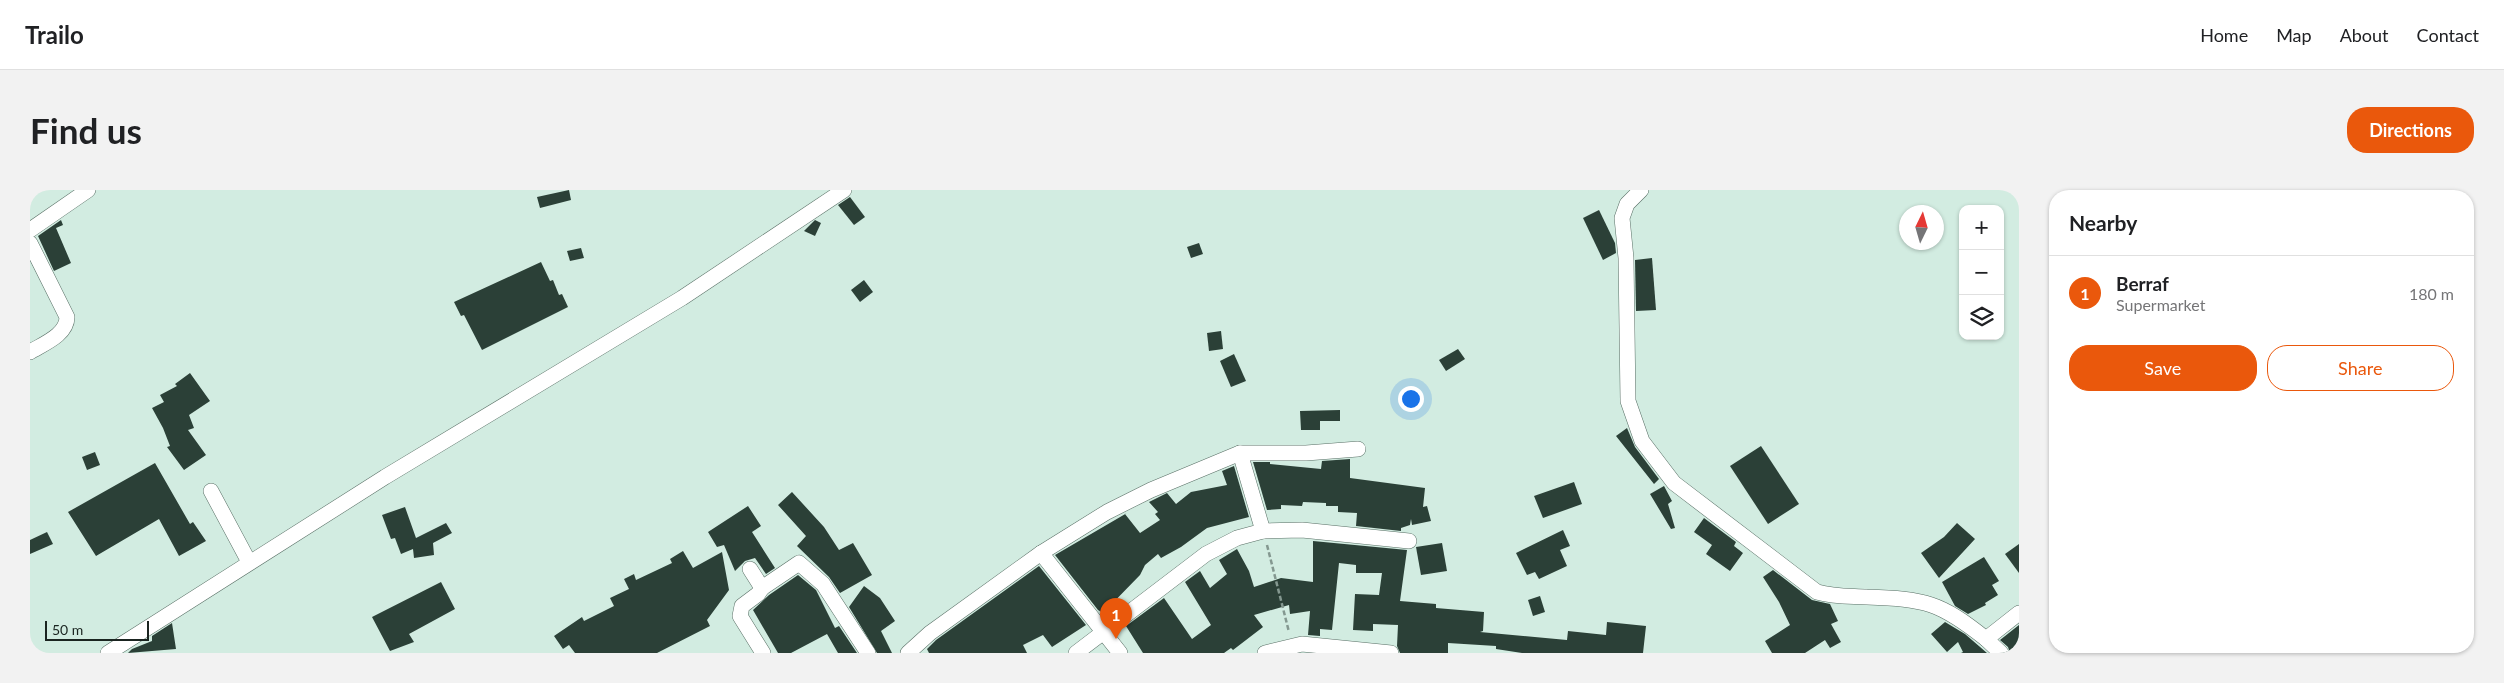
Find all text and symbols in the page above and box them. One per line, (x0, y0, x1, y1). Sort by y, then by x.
text: Trailo (25, 20, 84, 49)
text: Home (2200, 24, 2248, 46)
text: Map (2276, 24, 2312, 46)
text: About (2340, 24, 2389, 46)
text: Contact (2417, 24, 2479, 46)
button: Directions (2347, 107, 2474, 153)
text: Find us (30, 109, 142, 151)
north arrow (1899, 205, 1944, 250)
map controls (1959, 205, 2004, 340)
button: + (1959, 205, 2004, 250)
text: Nearby (2069, 210, 2137, 235)
button: − (1959, 250, 2004, 295)
text: Berraf (2116, 272, 2169, 295)
text: 1 (2080, 284, 2090, 303)
text: 180 m (2409, 284, 2454, 303)
button: layers (1959, 295, 2004, 340)
text: Supermarket (2116, 295, 2205, 314)
button: Save (2069, 345, 2257, 391)
button: Share (2267, 345, 2454, 391)
your location (1398, 386, 1424, 412)
pin: 1 (1100, 598, 1132, 639)
scale bar (45, 618, 149, 641)
text: 50 m (52, 621, 83, 638)

